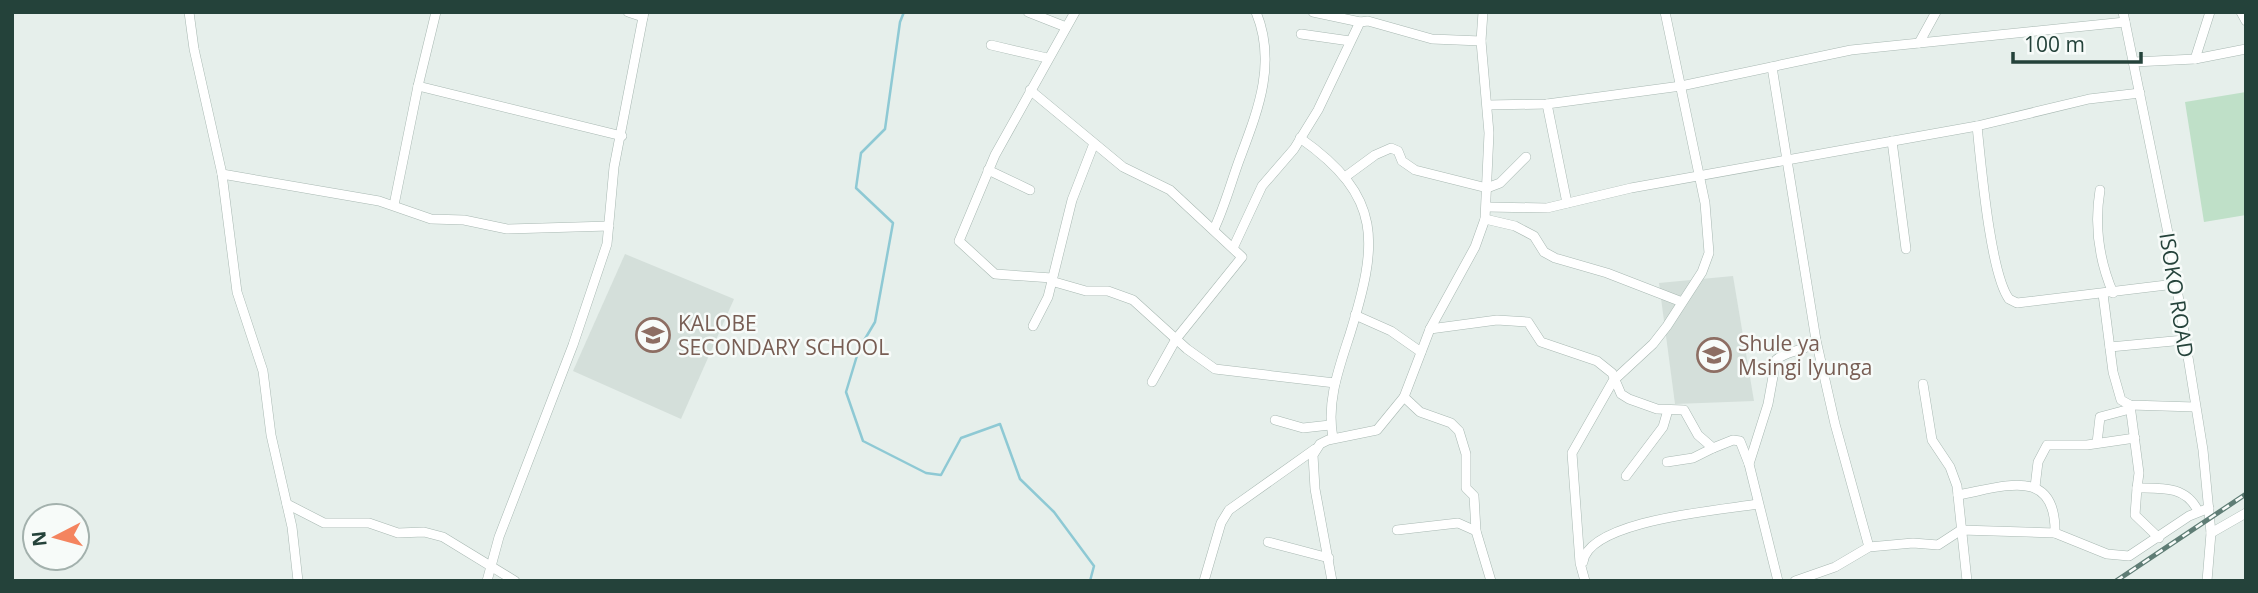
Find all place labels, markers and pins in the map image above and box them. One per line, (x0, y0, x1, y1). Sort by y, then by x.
place label: KALOBE SECONDARY SCHOOL (678, 309, 889, 361)
school or university icon: KALOBE SECONDARY SCHOOL (634, 316, 672, 354)
place label: Shule ya Msingi Iyunga (1738, 329, 1872, 381)
school or university icon: Shule ya Msingi Iyunga (1695, 336, 1733, 374)

